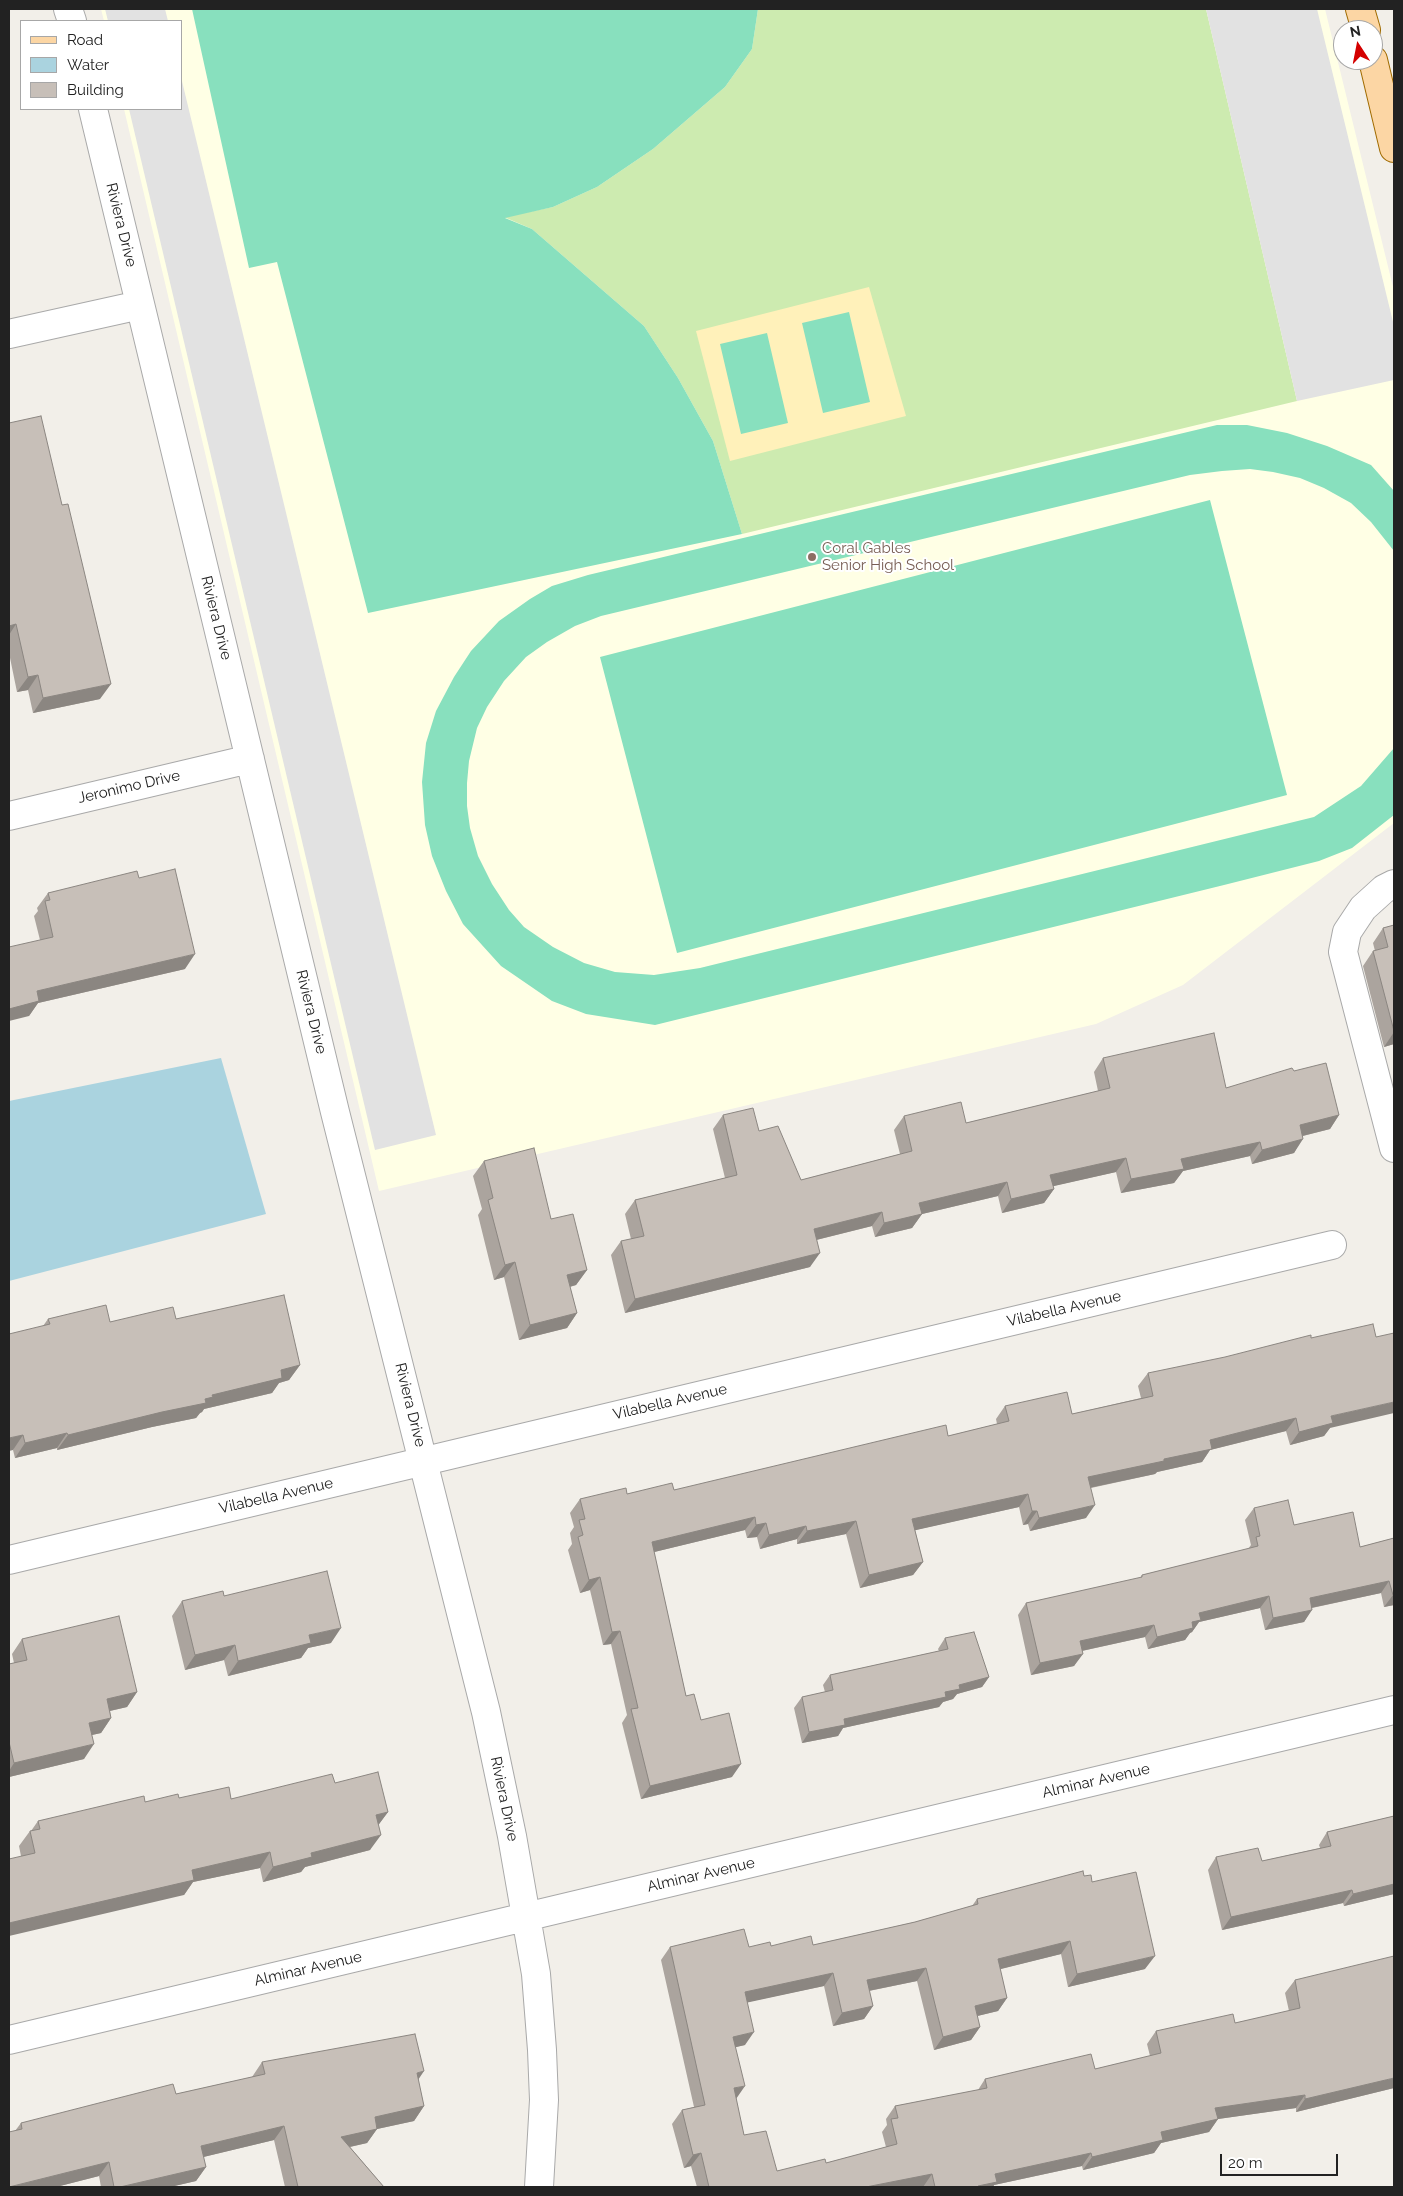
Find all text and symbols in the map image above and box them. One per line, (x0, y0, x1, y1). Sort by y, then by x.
legend (20, 20, 182, 110)
north arrow (1333, 20, 1383, 70)
text: N (1349, 22, 1362, 40)
text: Road (67, 31, 103, 49)
text: Water (67, 56, 109, 74)
text: Building (67, 81, 124, 99)
street label: Riviera Drive (102, 181, 140, 269)
place label: Coral Gables Senior High School (822, 539, 954, 574)
marker: Coral Gables Senior High School (806, 551, 818, 563)
street label: Riviera Drive (197, 574, 235, 662)
street label: Jeronimo Drive (76, 767, 182, 807)
street label: Riviera Drive (292, 968, 330, 1056)
street label: Vilabella Avenue (1005, 1287, 1123, 1331)
street label: Riviera Drive (391, 1361, 429, 1449)
street label: Vilabella Avenue (611, 1380, 729, 1424)
street label: Vilabella Avenue (217, 1474, 335, 1518)
street label: Riviera Drive (486, 1755, 522, 1843)
street label: Alminar Avenue (1040, 1760, 1152, 1802)
street label: Alminar Avenue (645, 1854, 757, 1896)
street label: Alminar Avenue (252, 1948, 364, 1990)
scale bar (1223, 2144, 1340, 2176)
text: 20 m (1228, 2154, 1263, 2172)

